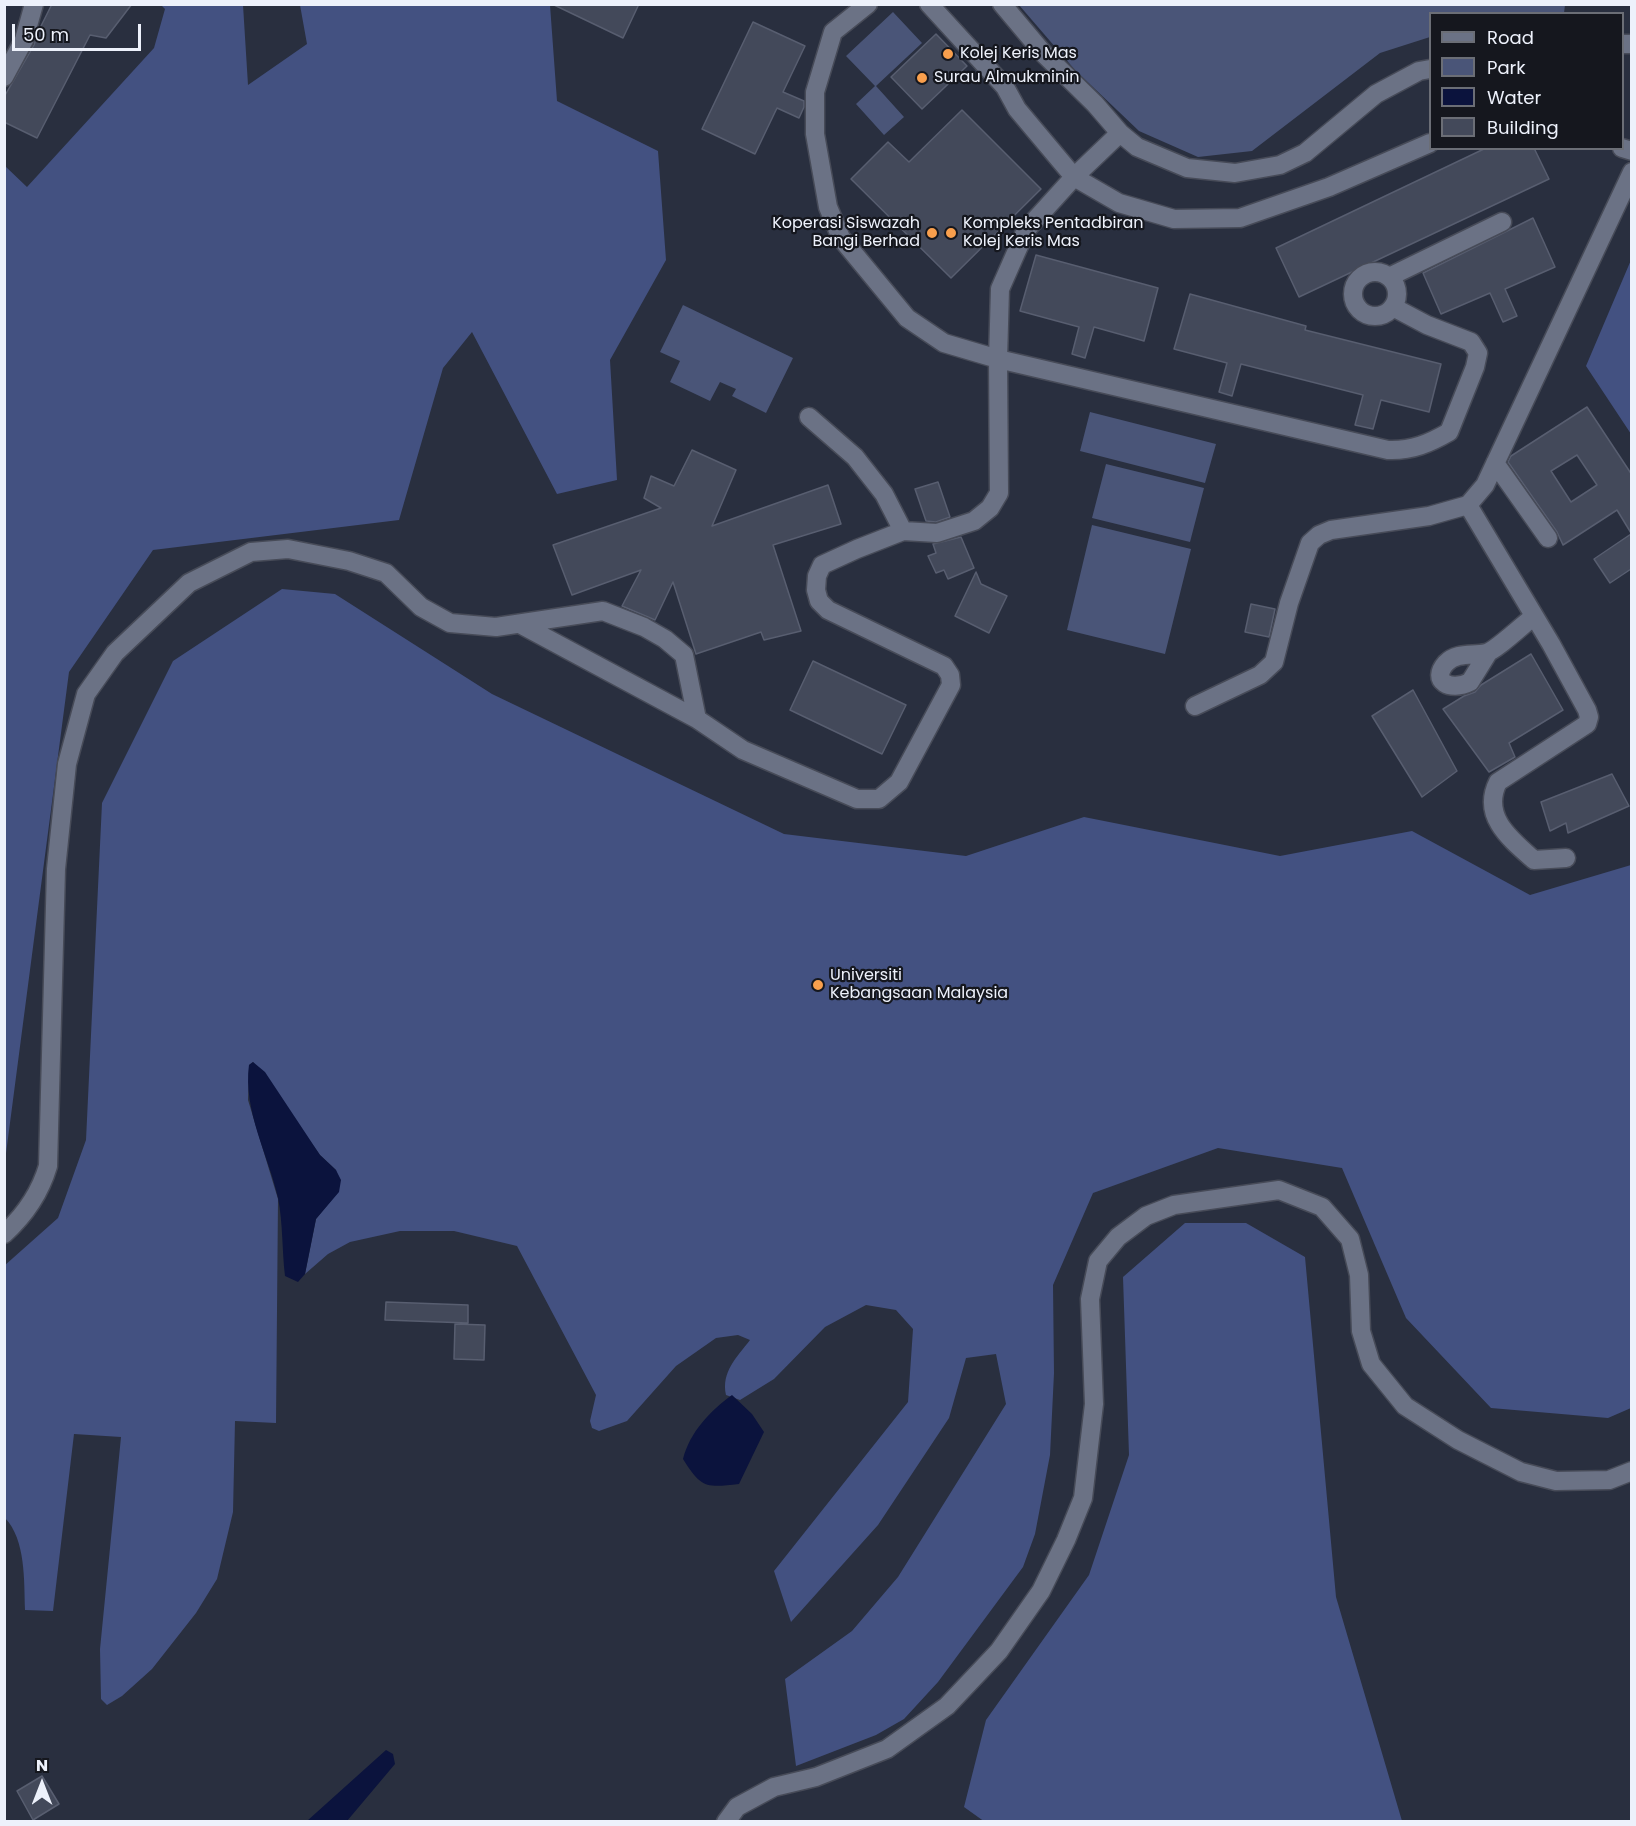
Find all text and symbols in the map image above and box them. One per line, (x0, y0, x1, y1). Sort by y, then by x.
scale bar (15, 12, 144, 50)
legend (1429, 12, 1624, 150)
text: 50 m (23, 22, 69, 47)
text: Road (1487, 25, 1534, 50)
place label: Kolej Keris Mas (960, 44, 1077, 64)
marker: Kolej Keris Mas (941, 47, 955, 61)
text: Park (1487, 55, 1526, 80)
place label: Surau Almukminin (934, 68, 1079, 88)
marker: Surau Almukminin (915, 71, 929, 85)
text: Water (1487, 85, 1541, 110)
text: Building (1487, 115, 1559, 140)
place label: Koperasi Siswazah Bangi Berhad (772, 214, 920, 252)
place label: Kompleks Pentadbiran Kolej Keris Mas (963, 214, 1143, 252)
marker: Koperasi Siswazah Bangi Berhad (925, 226, 939, 240)
marker: Kompleks Pentadbiran Kolej Keris Mas (944, 226, 958, 240)
place label: Universiti Kebangsaan Malaysia (830, 966, 1008, 1004)
marker: Universiti Kebangsaan Malaysia (811, 978, 825, 992)
north arrow (12, 1754, 72, 1814)
text: N (36, 1754, 48, 1777)

